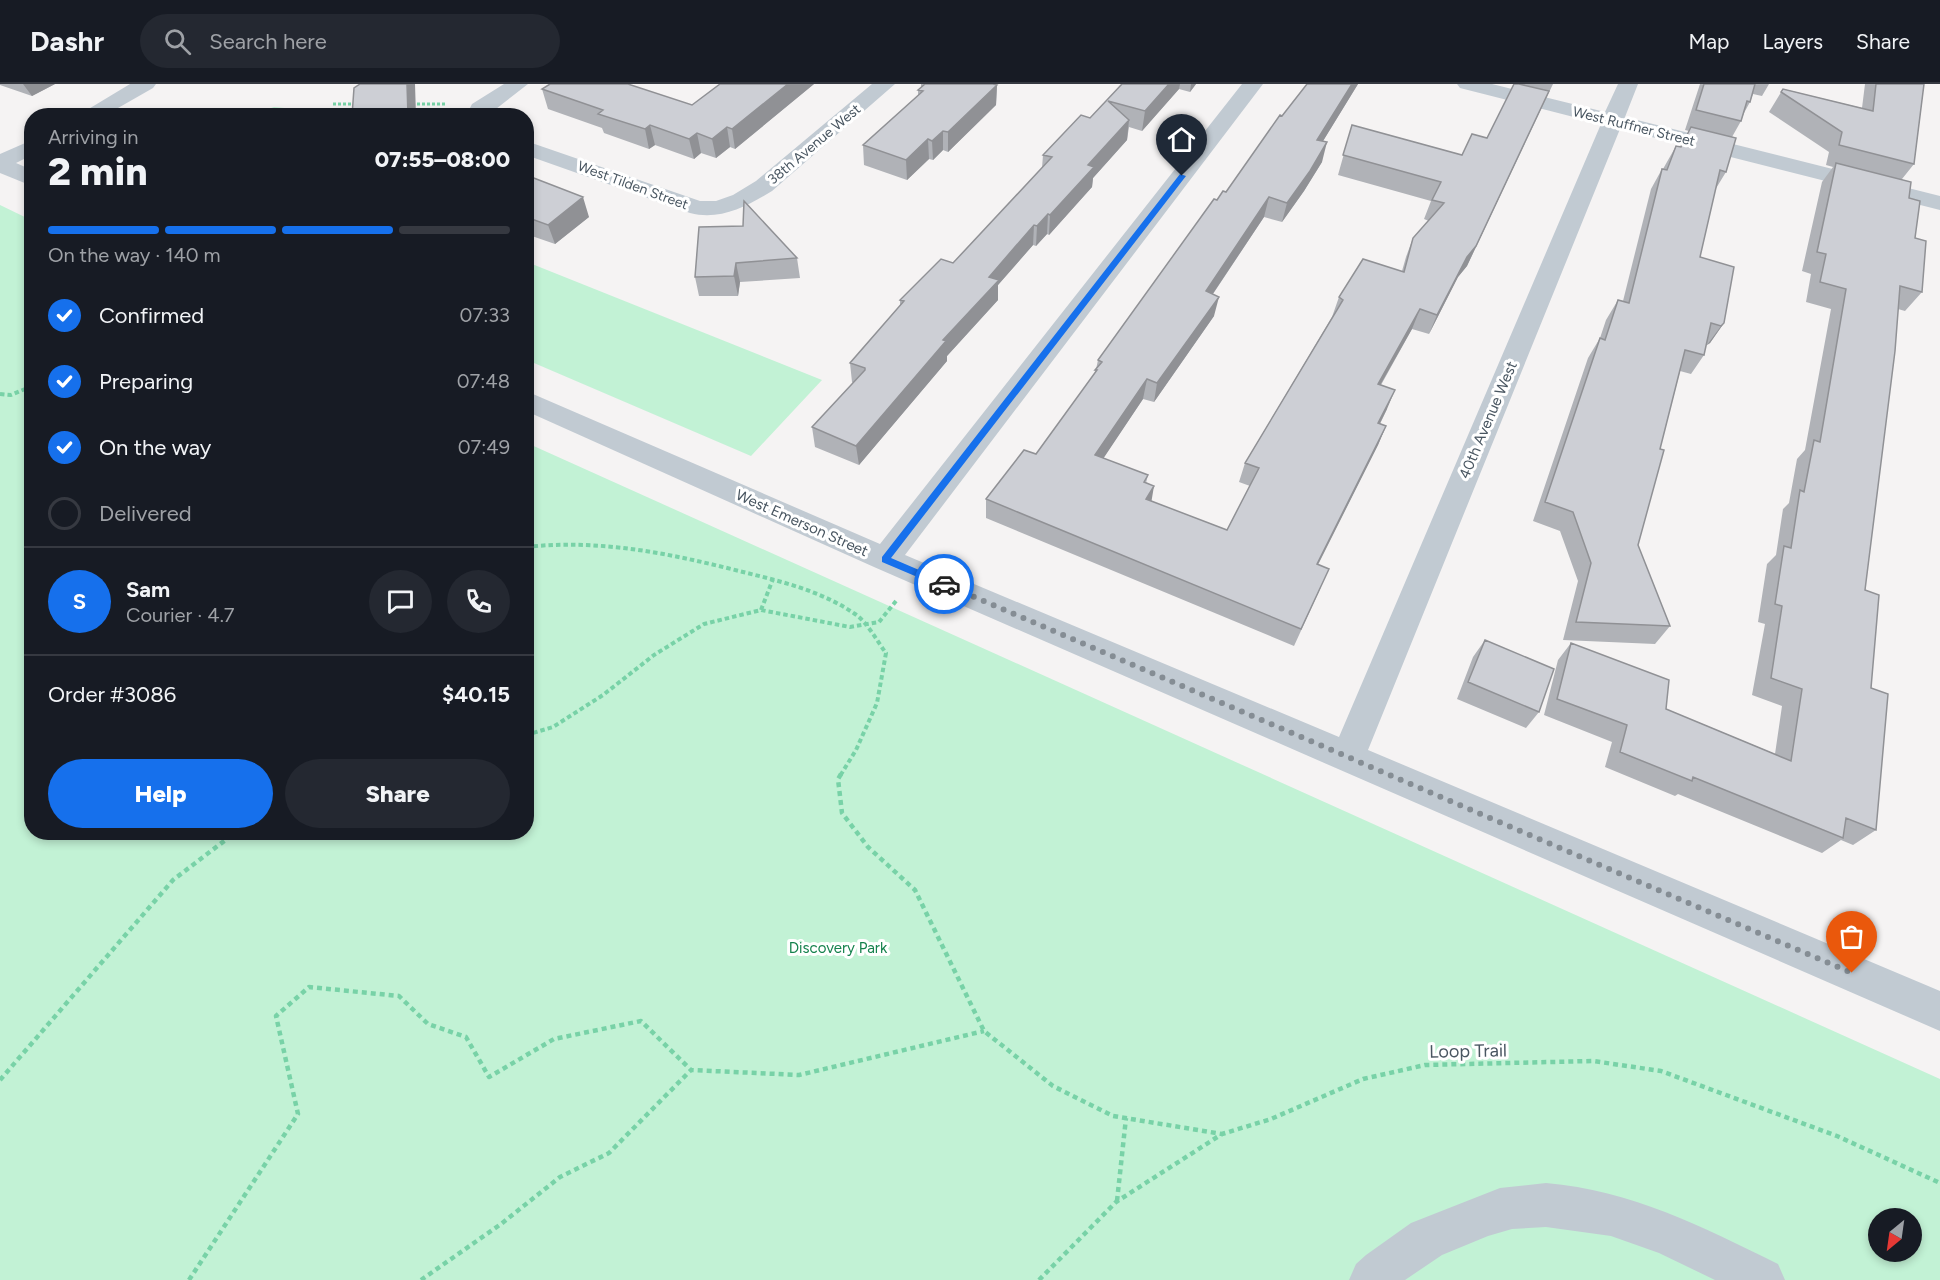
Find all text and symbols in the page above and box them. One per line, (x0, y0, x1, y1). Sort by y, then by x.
search box (140, 14, 560, 68)
text: Dashr (30, 24, 104, 58)
icon: search (161, 25, 194, 58)
text: Search here (209, 28, 327, 55)
text: Map (1689, 29, 1729, 54)
text: Layers (1762, 29, 1823, 54)
text: Share (1856, 29, 1910, 54)
street label: 38th Avenue West (764, 101, 864, 188)
street label: West Ruffner Street (1571, 103, 1697, 150)
pin (1156, 114, 1207, 176)
icon: home (1165, 123, 1198, 156)
text: Arriving in (48, 125, 138, 149)
text: 07:55–08:00 (375, 146, 510, 173)
text: 2 min (48, 148, 148, 195)
street label: West Tilden Street (575, 158, 690, 213)
text: On the way · 140 m (48, 243, 221, 267)
icon: check (48, 299, 81, 332)
text: Confirmed (99, 302, 204, 329)
text: 07:33 (460, 303, 510, 327)
street label: 40th Avenue West (1455, 358, 1521, 481)
icon: check (48, 365, 81, 398)
text: Preparing (99, 368, 193, 395)
text: 07:48 (457, 369, 510, 393)
icon: check (48, 431, 81, 464)
text: On the way (99, 434, 211, 461)
text: 07:49 (458, 435, 510, 459)
street label: West Emerson Street (733, 486, 871, 560)
text: Delivered (99, 500, 192, 527)
courier (914, 554, 974, 614)
icon: car (928, 568, 961, 601)
button: chat (369, 570, 432, 633)
button: phone (447, 570, 510, 633)
text: Sam (126, 576, 170, 603)
text: S (73, 588, 86, 615)
text: Courier · 4.7 (126, 603, 235, 627)
text: Order #3086 (48, 681, 176, 708)
text: $40.15 (442, 681, 510, 708)
button: Help (48, 759, 273, 828)
button: Share (285, 759, 510, 828)
pin (1826, 911, 1877, 973)
icon: bag (1835, 920, 1868, 953)
park label: Discovery Park (789, 939, 888, 957)
street label: Loop Trail (1429, 1039, 1507, 1063)
north arrow (1868, 1208, 1922, 1262)
map controls (1868, 1208, 1922, 1262)

